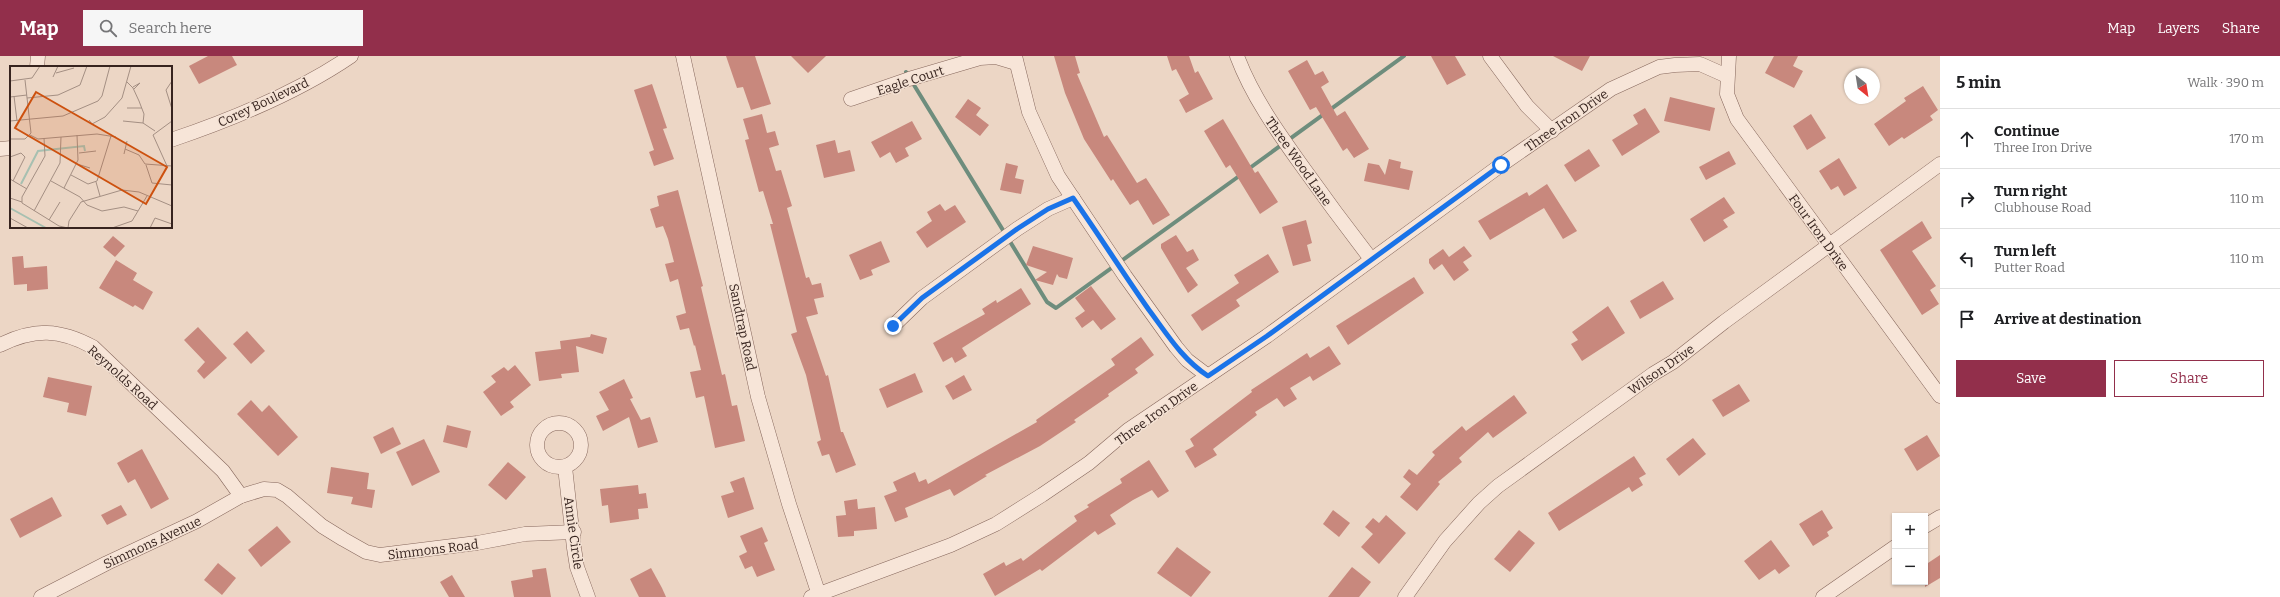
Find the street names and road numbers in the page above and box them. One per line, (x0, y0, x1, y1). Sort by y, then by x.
street label: Eagle Court (875, 63, 946, 98)
street label: Corey Boulevard (215, 75, 311, 130)
street label: Three Iron Drive (1522, 86, 1611, 155)
street label: Three Wood Lane (1262, 114, 1335, 209)
street label: Four Iron Drive (1786, 191, 1851, 273)
street label: Sandtrap Road (726, 282, 759, 372)
street label: Wilson Drive (1625, 341, 1697, 398)
street label: Reynolds Road (85, 342, 161, 413)
street label: Three Iron Drive (1112, 378, 1200, 448)
street label: Annie Circle (561, 496, 586, 571)
street label: Simmons Avenue (101, 513, 204, 572)
street label: Simmons Road (387, 536, 479, 562)

